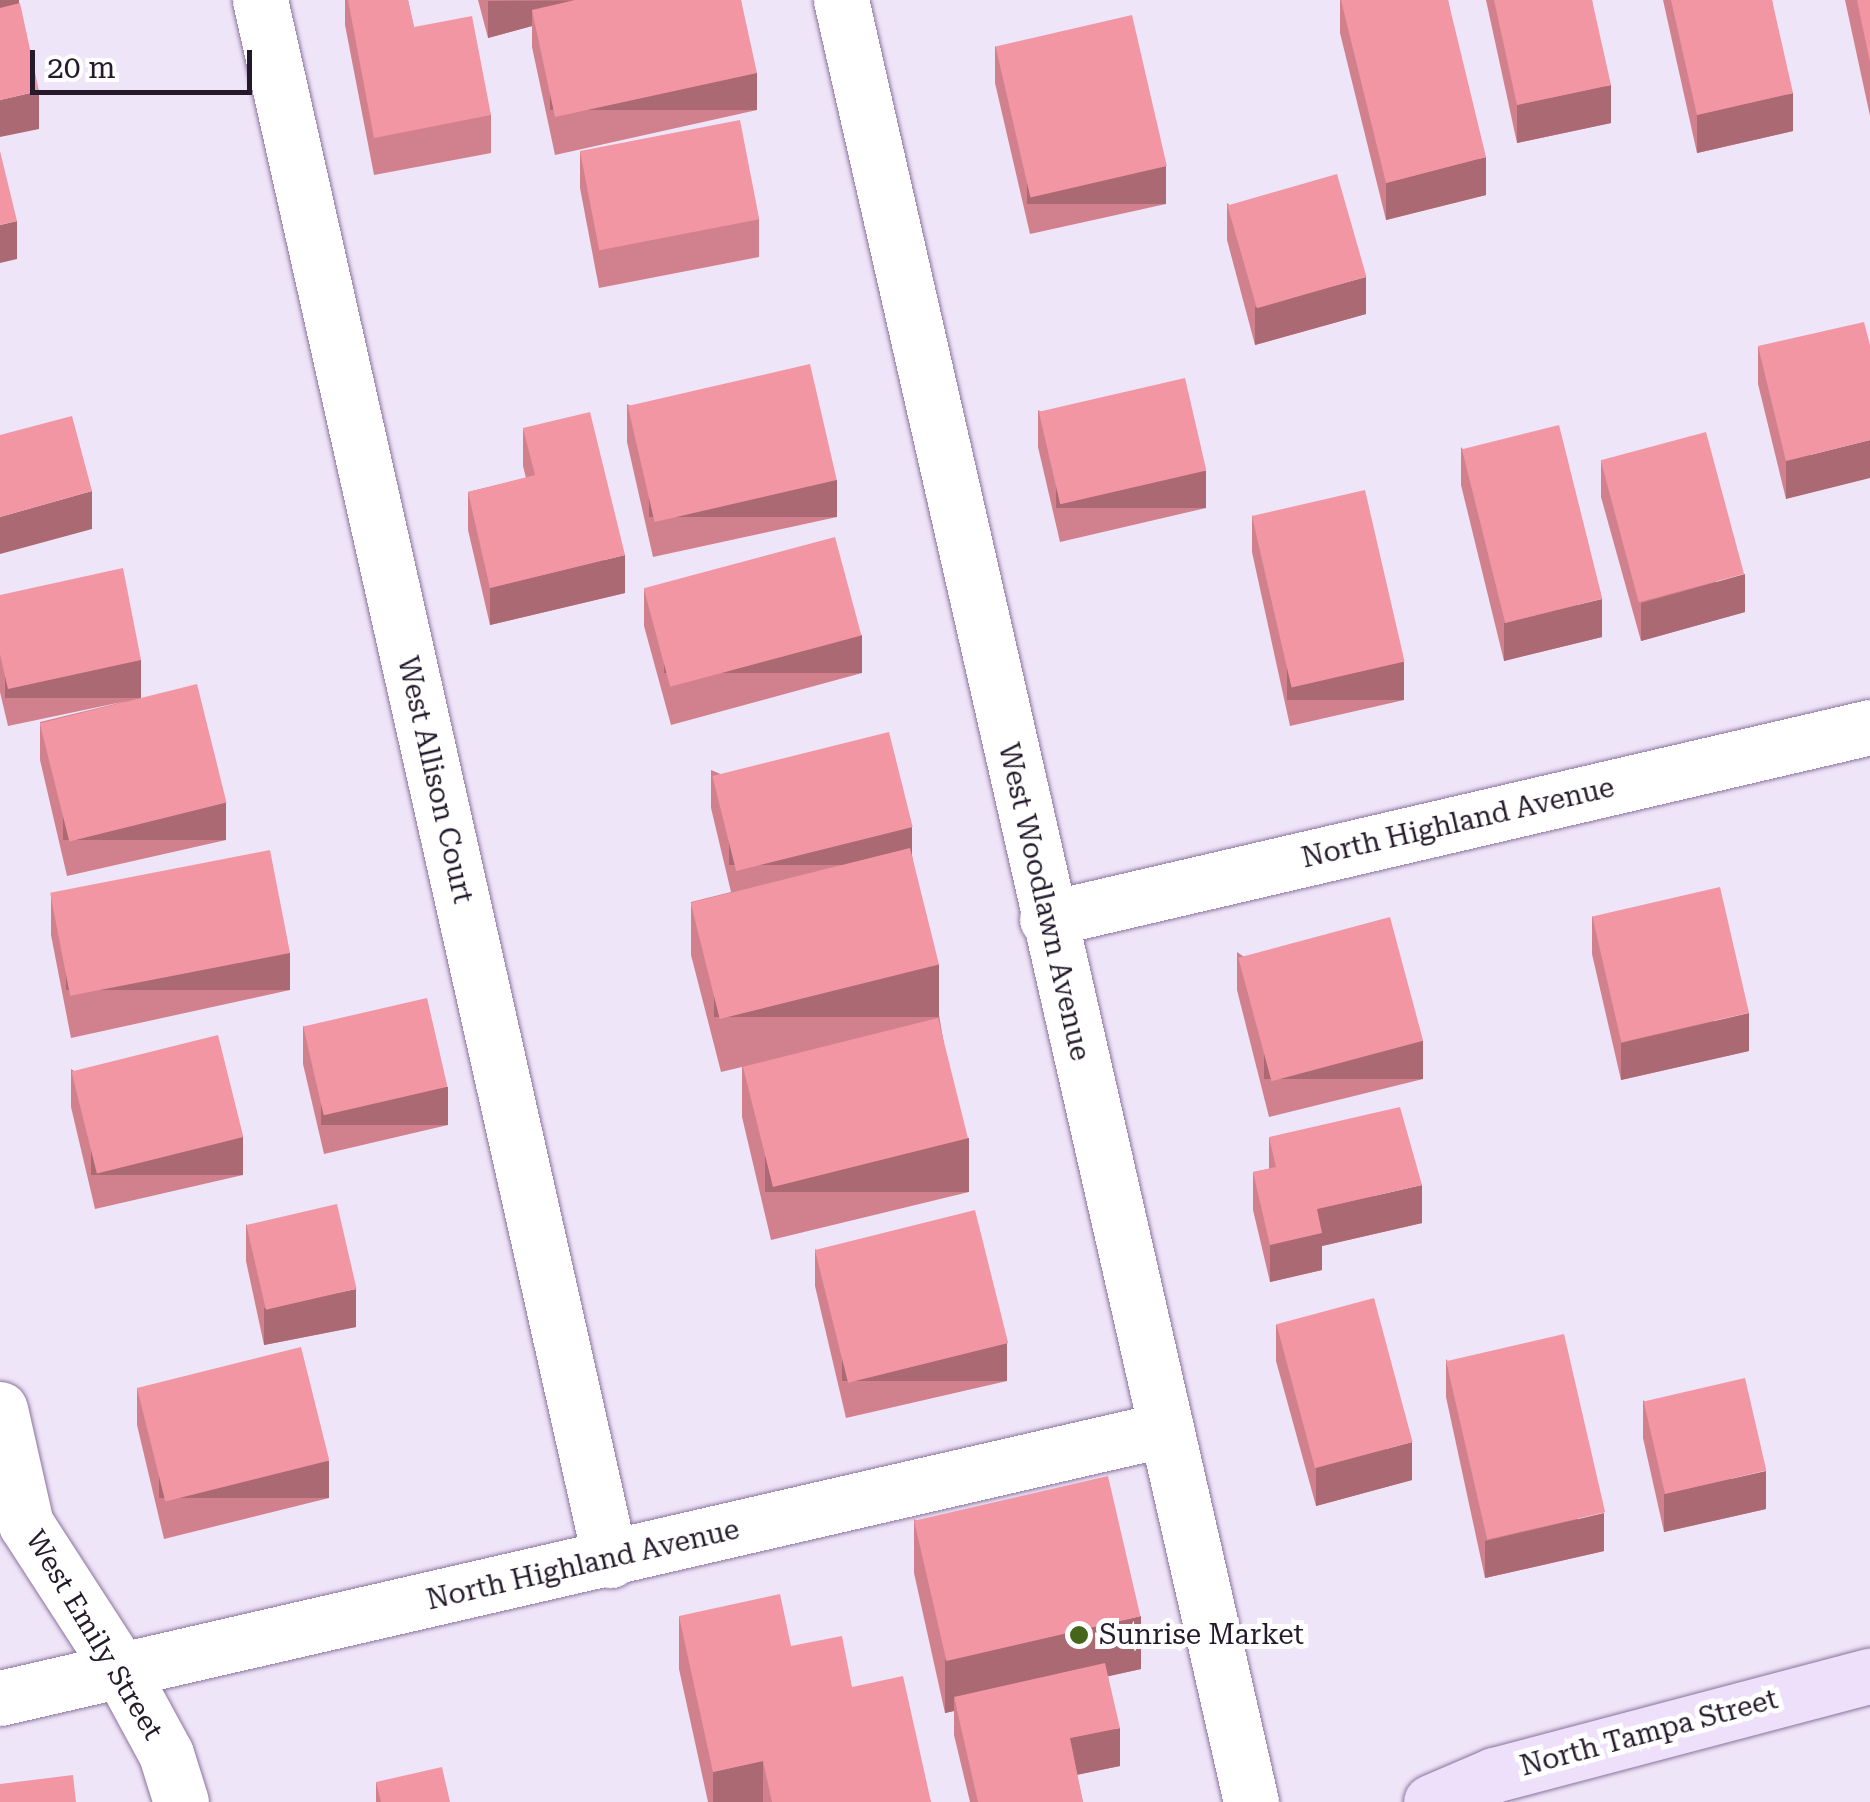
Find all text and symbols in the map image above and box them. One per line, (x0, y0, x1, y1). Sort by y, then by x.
scale bar (35, 30, 258, 92)
text: 20 m (47, 50, 116, 85)
street label: West Allison Court (390, 653, 480, 907)
street label: West Woodlawn Avenue (991, 740, 1097, 1064)
street label: North Highland Avenue (1298, 771, 1618, 875)
street label: North Highland Avenue (423, 1513, 743, 1617)
street label: West Emily Street (18, 1524, 170, 1746)
place label: Sunrise Market (1099, 1618, 1304, 1652)
marker: Sunrise Market (1068, 1624, 1090, 1646)
street label: North Tampa Street (1517, 1682, 1781, 1784)

